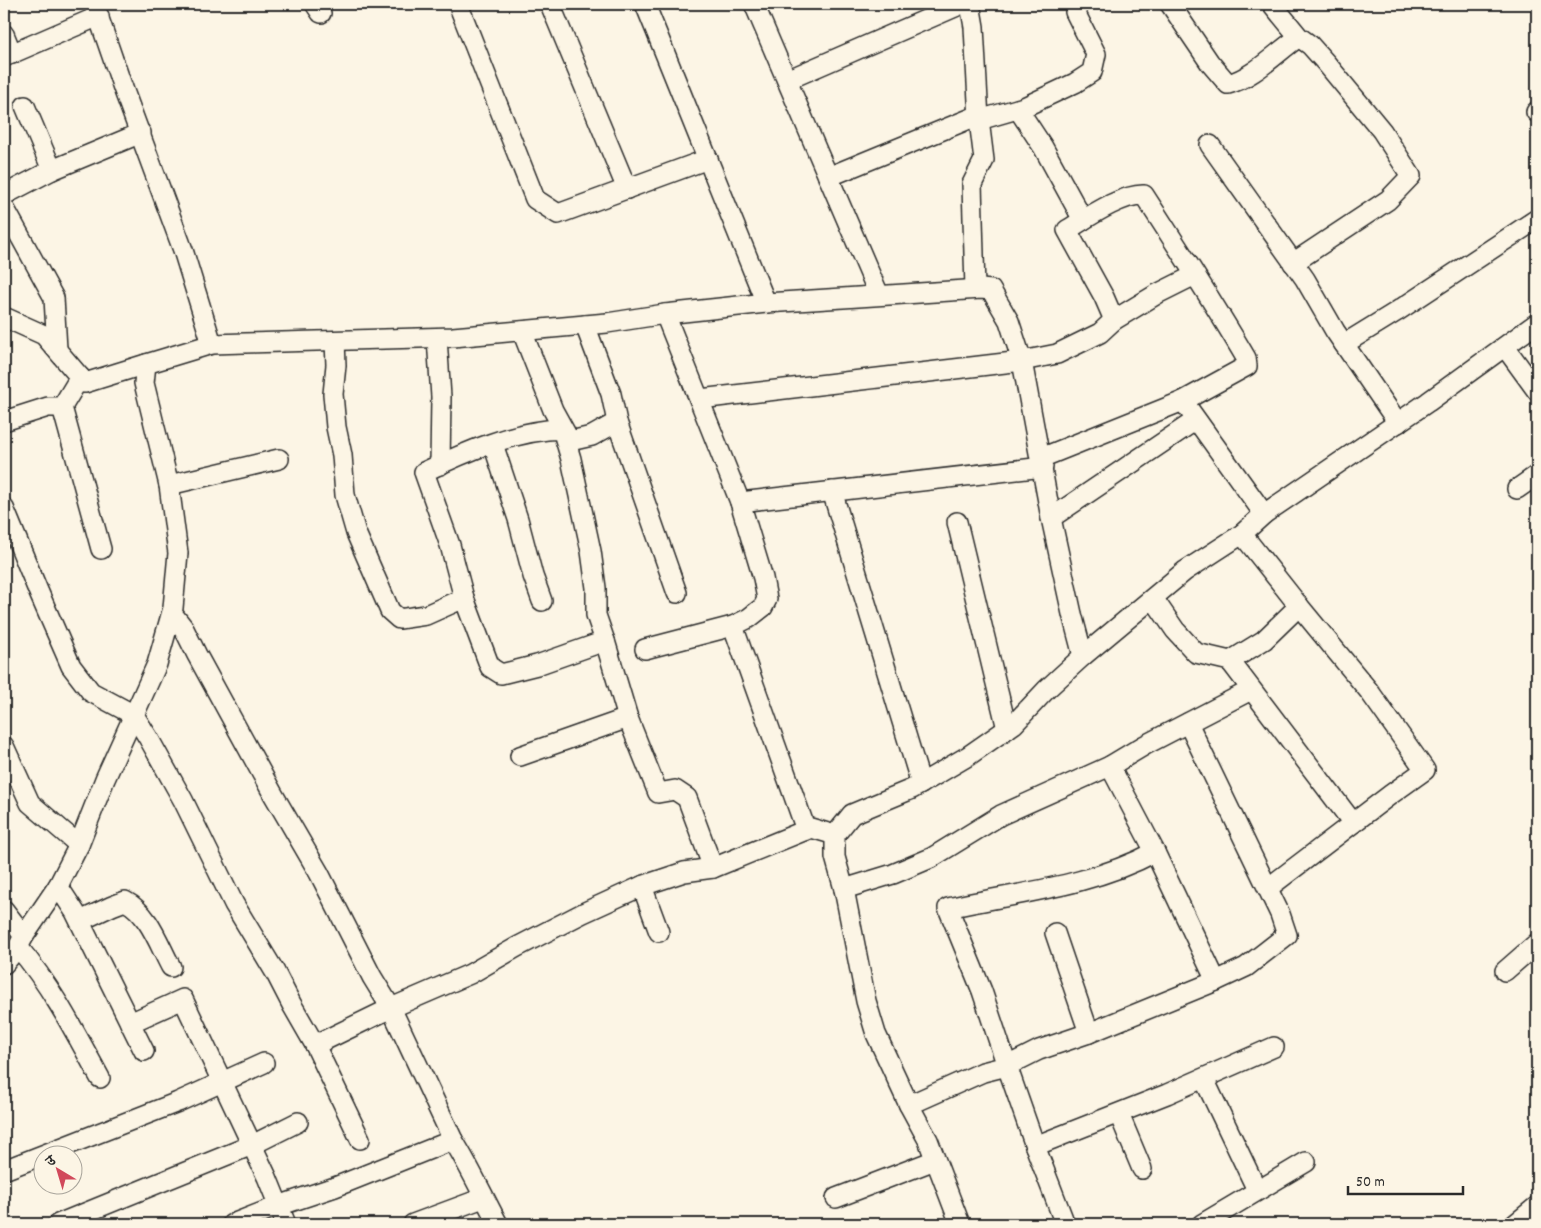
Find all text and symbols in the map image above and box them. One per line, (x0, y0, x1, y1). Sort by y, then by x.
north arrow (32, 1146, 82, 1196)
text: उ (41, 1150, 61, 1172)
scale bar (1348, 1163, 1464, 1195)
text: 50 m (1356, 1172, 1385, 1194)

